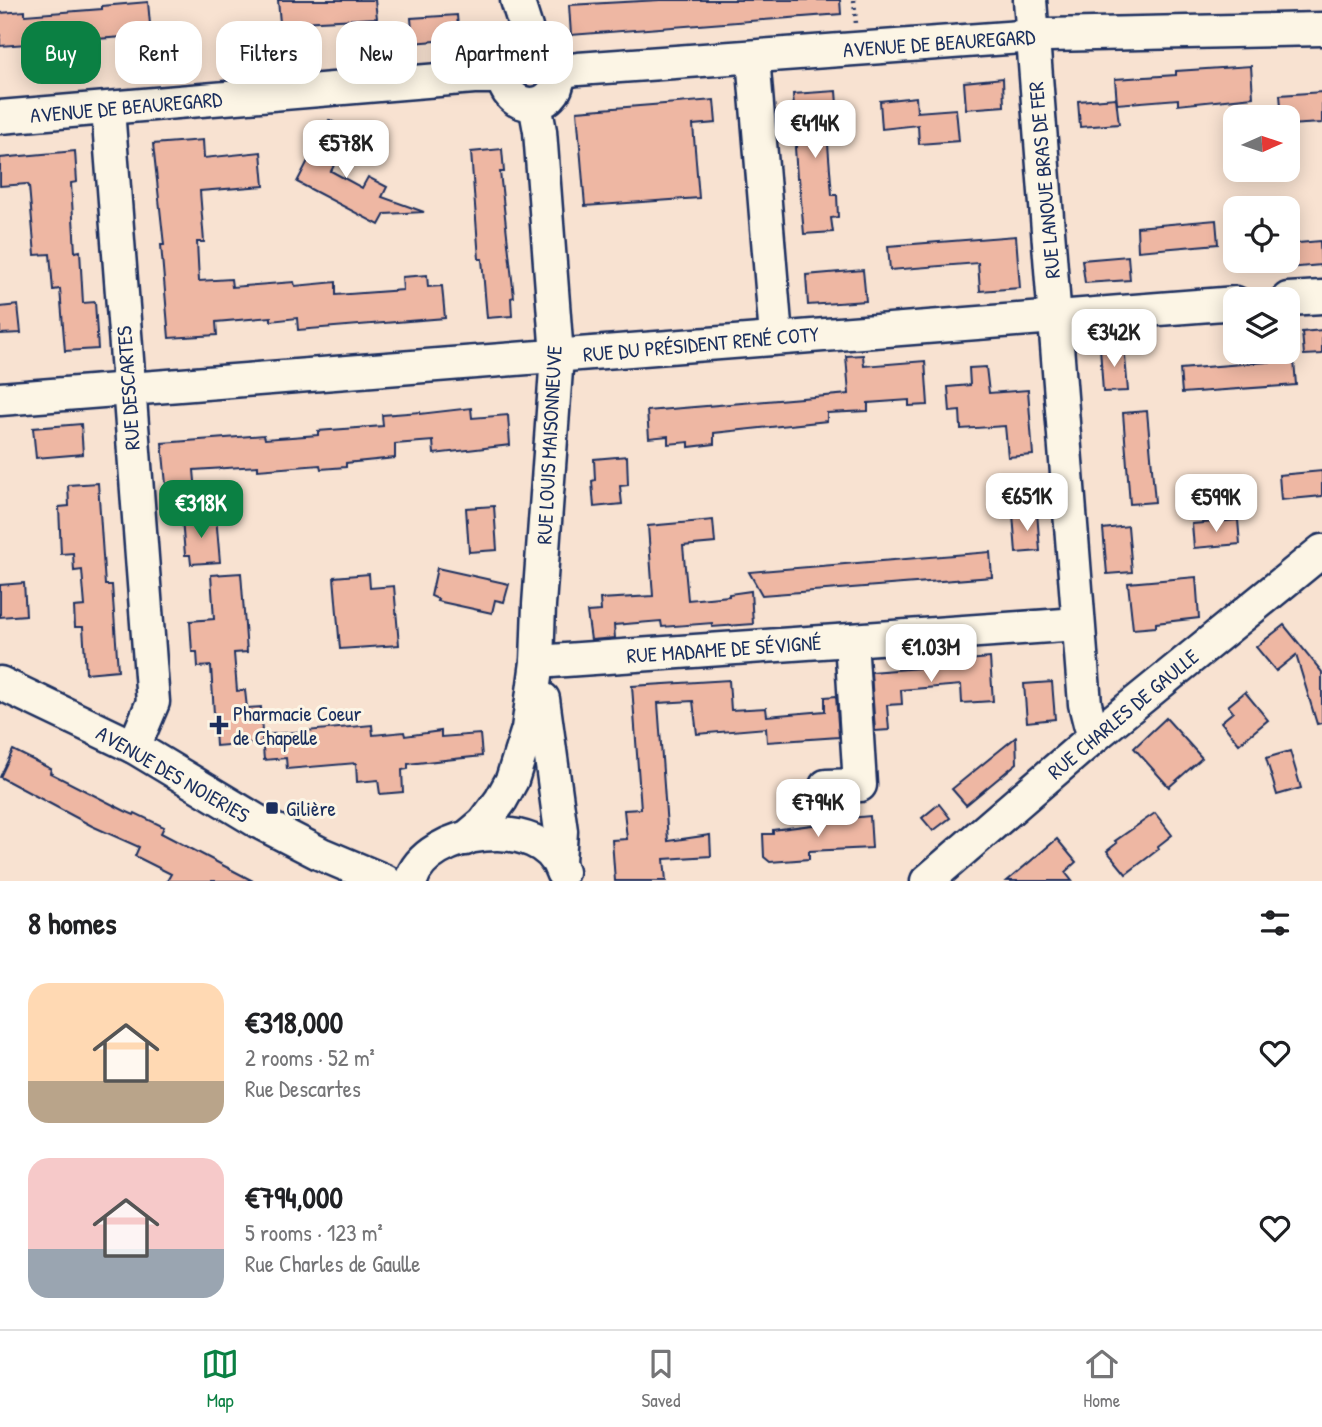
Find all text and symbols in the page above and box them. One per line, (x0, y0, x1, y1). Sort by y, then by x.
chip: Buy (21, 21, 101, 84)
chip: Rent (115, 21, 202, 84)
chip: Filters (216, 21, 322, 84)
chip: New (336, 21, 417, 84)
chip: Apartment (431, 21, 573, 84)
street label: AVENUE DE BEAUREGARD (842, 22, 1036, 64)
street label: RUE LANOUE BRAS DE FER (1021, 80, 1067, 280)
street label: AVENUE DE BEAUREGARD (29, 84, 223, 130)
pin: €414K (766, 100, 864, 160)
north arrow (1223, 105, 1300, 182)
map controls (1223, 105, 1300, 364)
text: €414K (791, 107, 839, 138)
pin: €578K (297, 120, 395, 180)
text: €578K (319, 127, 373, 158)
button: locate (1223, 196, 1300, 273)
button: layers (1223, 287, 1300, 364)
pin: €342K (1065, 310, 1163, 369)
text: €342K (1088, 316, 1140, 347)
street label: RUE DU PRÉSIDENT RENÉ COTY (582, 319, 821, 369)
street label: RUE DESCARTES (109, 325, 147, 451)
street label: RUE LOUIS MAISONNEUVE (529, 345, 569, 545)
pin: €651K (978, 474, 1076, 533)
pin: €599K (1167, 475, 1265, 534)
pin: €318K (152, 480, 250, 540)
text: €651K (1002, 480, 1052, 511)
text: €599K (1191, 481, 1241, 512)
text: €318K (175, 487, 227, 518)
pin: €1.03M (874, 624, 988, 684)
street label: RUE MADAME DE SÉVIGNÉ (626, 628, 822, 670)
text: €1.03M (902, 631, 960, 662)
street label: RUE CHARLES DE GAULLE (1041, 642, 1205, 786)
place label: Pharmacie Coeur de Chapelle (233, 699, 362, 752)
marker: Pharmacie Coeur de Chapelle (211, 717, 227, 733)
street label: AVENUE DES NOIERIES (91, 718, 255, 830)
pin: €794K (769, 780, 867, 839)
text: €794K (792, 786, 844, 817)
place label: Gilière (286, 794, 336, 823)
marker: Gilière (264, 800, 280, 816)
text: 8 homes (28, 903, 116, 943)
icon: filters (1256, 904, 1294, 942)
text: €318,000 (245, 1002, 343, 1042)
icon: home (84, 1011, 168, 1095)
icon: heart (1256, 1034, 1294, 1072)
text: 2 rooms · 52 m² (245, 1042, 375, 1073)
text: Rue Descartes (245, 1073, 361, 1104)
text: €794,000 (245, 1177, 343, 1217)
icon: home (84, 1186, 168, 1270)
icon: heart (1256, 1209, 1294, 1247)
text: 5 rooms · 123 m² (245, 1217, 383, 1248)
text: Rue Charles de Gaulle (245, 1248, 420, 1279)
tab: Map (201, 1345, 239, 1413)
tab: Saved (642, 1345, 680, 1413)
tab: Home (1083, 1345, 1121, 1413)

